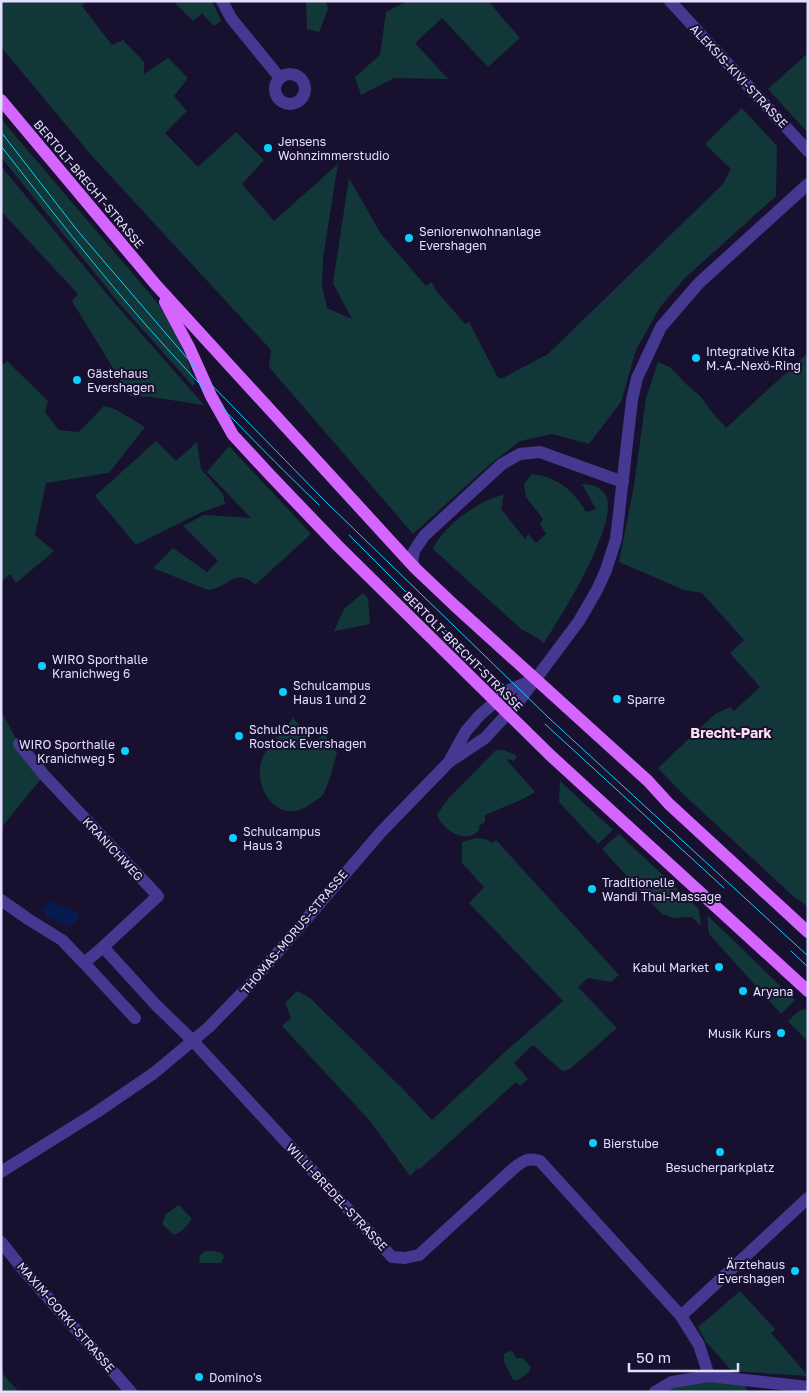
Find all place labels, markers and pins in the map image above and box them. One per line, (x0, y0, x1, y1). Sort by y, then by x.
place label: Jensens Wohnzimmerstudio (278, 134, 389, 163)
marker: Jensens Wohnzimmerstudio (262, 142, 274, 154)
place label: Seniorenwohnanlage Evershagen (419, 224, 541, 253)
marker: Seniorenwohnanlage Evershagen (403, 232, 415, 244)
place label: Integrative Kita M.-A.-Nexö-Ring (706, 344, 801, 373)
marker: Integrative Kita M.-A.-Nexö-Ring (690, 352, 702, 364)
place label: Gästehaus Evershagen (87, 366, 155, 395)
marker: Gästehaus Evershagen (71, 374, 83, 386)
place label: WIRO Sporthalle Kranichweg 6 (52, 652, 148, 681)
marker: WIRO Sporthalle Kranichweg 6 (36, 660, 48, 672)
place label: Schulcampus Haus 1 und 2 (293, 678, 371, 707)
marker: Schulcampus Haus 1 und 2 (277, 686, 289, 698)
place label: Sparre (627, 692, 665, 707)
marker: Sparre (611, 693, 623, 705)
place label: SchulCampus Rostock Evershagen (249, 722, 366, 751)
marker: SchulCampus Rostock Evershagen (233, 730, 245, 742)
place label: WIRO Sporthalle Kranichweg 5 (19, 737, 115, 766)
marker: WIRO Sporthalle Kranichweg 5 (119, 745, 131, 757)
place label: Schulcampus Haus 3 (243, 824, 321, 853)
marker: Schulcampus Haus 3 (227, 832, 239, 844)
place label: Traditionelle Wandi Thai-Massage (602, 875, 721, 904)
marker: Traditionelle Wandi Thai-Massage (586, 883, 598, 895)
place label: Kabul Market (632, 960, 709, 975)
marker: Kabul Market (713, 961, 725, 973)
place label: Aryana (753, 984, 793, 999)
marker: Aryana (737, 985, 749, 997)
place label: Musik Kurs (708, 1026, 771, 1041)
marker: Musik Kurs (775, 1027, 787, 1039)
place label: Bierstube (603, 1136, 659, 1151)
marker: Bierstube (587, 1137, 599, 1149)
marker: Besucherparkplatz (714, 1146, 726, 1158)
place label: Besucherparkplatz (666, 1160, 774, 1175)
place label: Ärztehaus Evershagen (717, 1257, 785, 1286)
marker: Ärztehaus Evershagen (789, 1265, 801, 1277)
place label: Domino's (209, 1370, 262, 1385)
marker: Domino's (193, 1371, 205, 1383)

